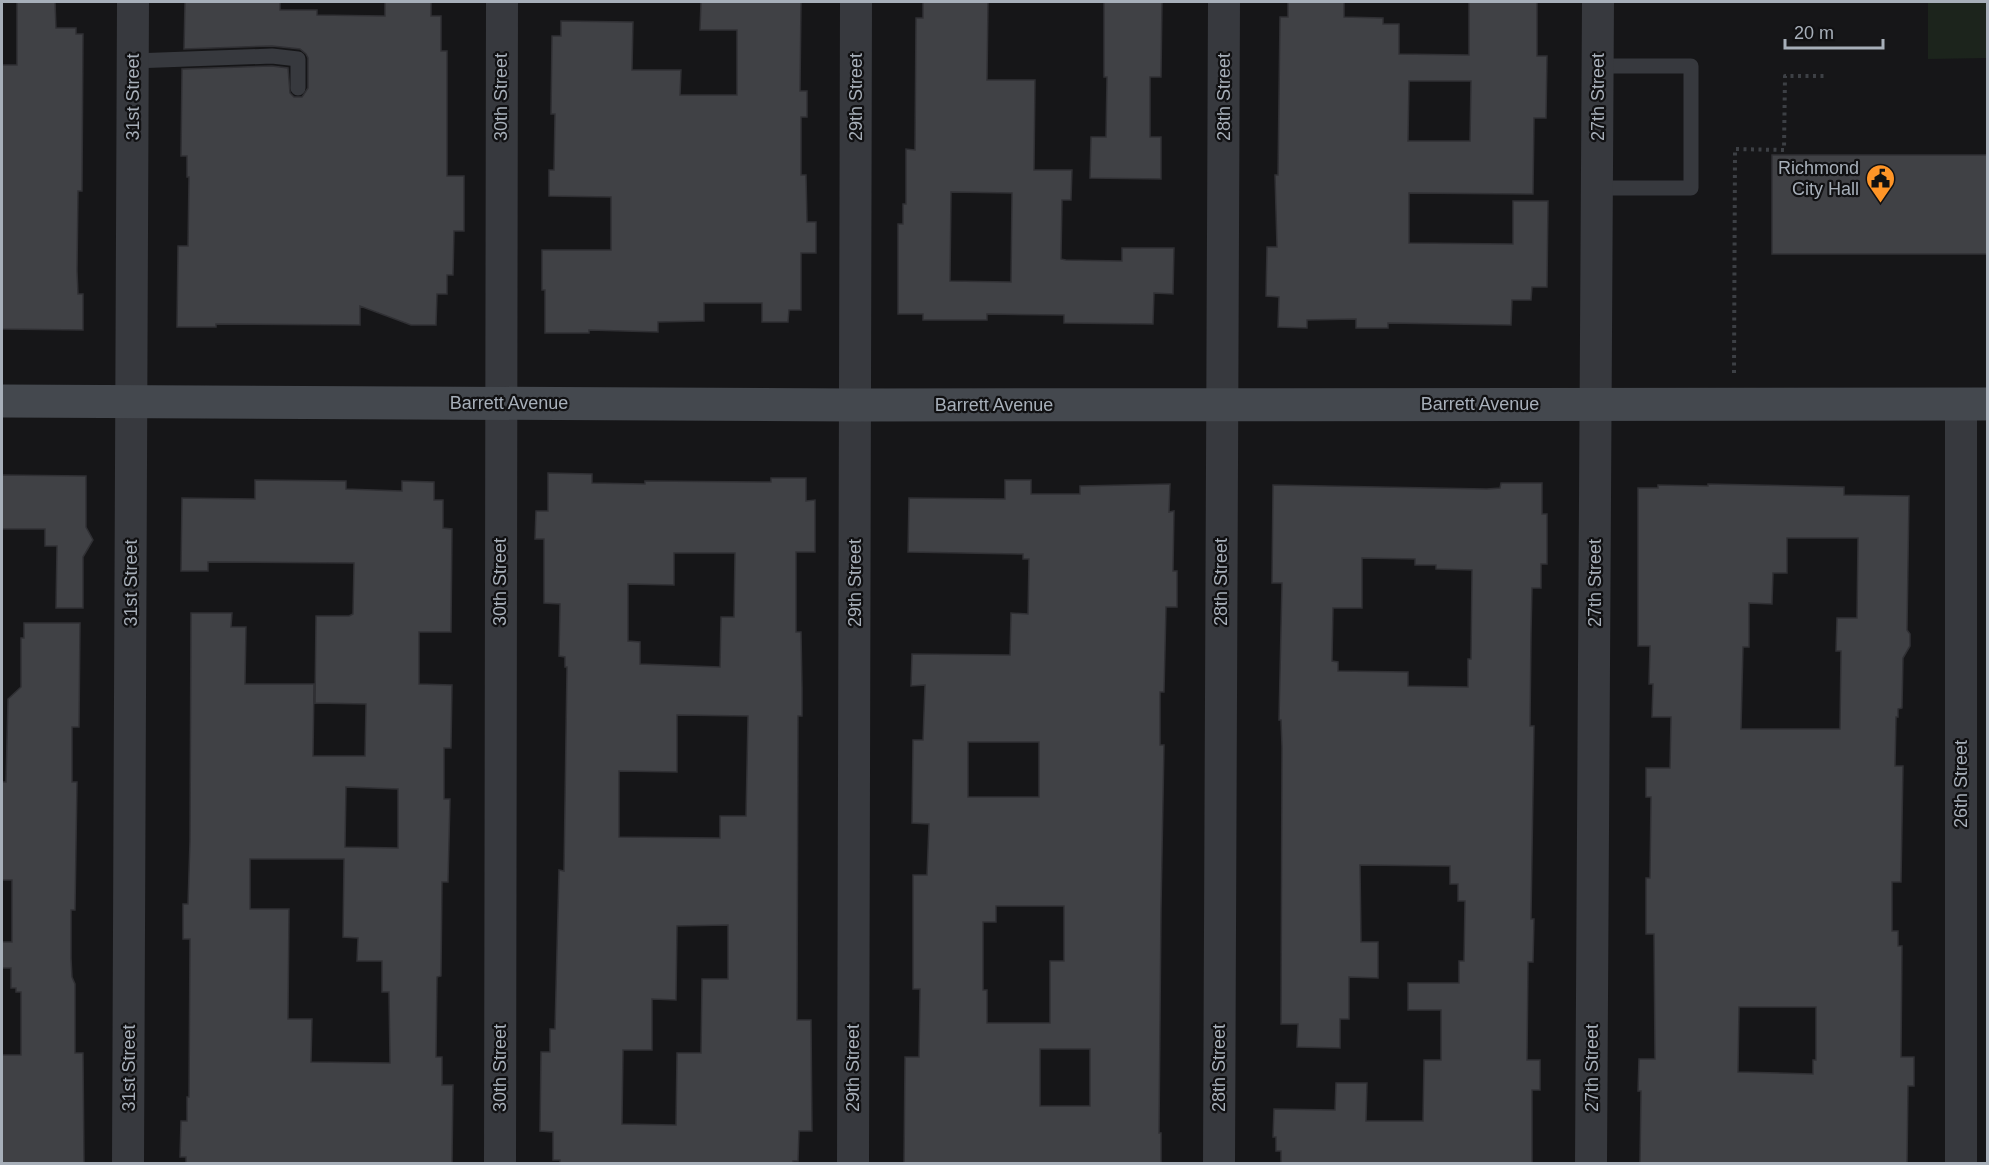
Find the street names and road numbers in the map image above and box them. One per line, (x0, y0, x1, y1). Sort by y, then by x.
street label: 31st Street (123, 53, 143, 141)
street label: 30th Street (491, 53, 511, 141)
street label: 29th Street (846, 53, 866, 141)
street label: 28th Street (1214, 53, 1234, 141)
street label: 27th Street (1588, 53, 1608, 141)
street label: Barrett Avenue (450, 393, 568, 413)
street label: Barrett Avenue (1421, 394, 1539, 414)
street label: Barrett Avenue (935, 395, 1053, 415)
street label: 30th Street (490, 538, 510, 626)
street label: 28th Street (1211, 538, 1231, 626)
street label: 31st Street (121, 539, 141, 627)
street label: 29th Street (845, 539, 865, 627)
street label: 27th Street (1585, 539, 1605, 627)
street label: 26th Street (1951, 740, 1971, 828)
street label: 31st Street (119, 1024, 139, 1112)
street label: 30th Street (490, 1024, 510, 1112)
street label: 29th Street (843, 1024, 863, 1112)
street label: 28th Street (1209, 1024, 1229, 1112)
street label: 27th Street (1582, 1024, 1602, 1112)

